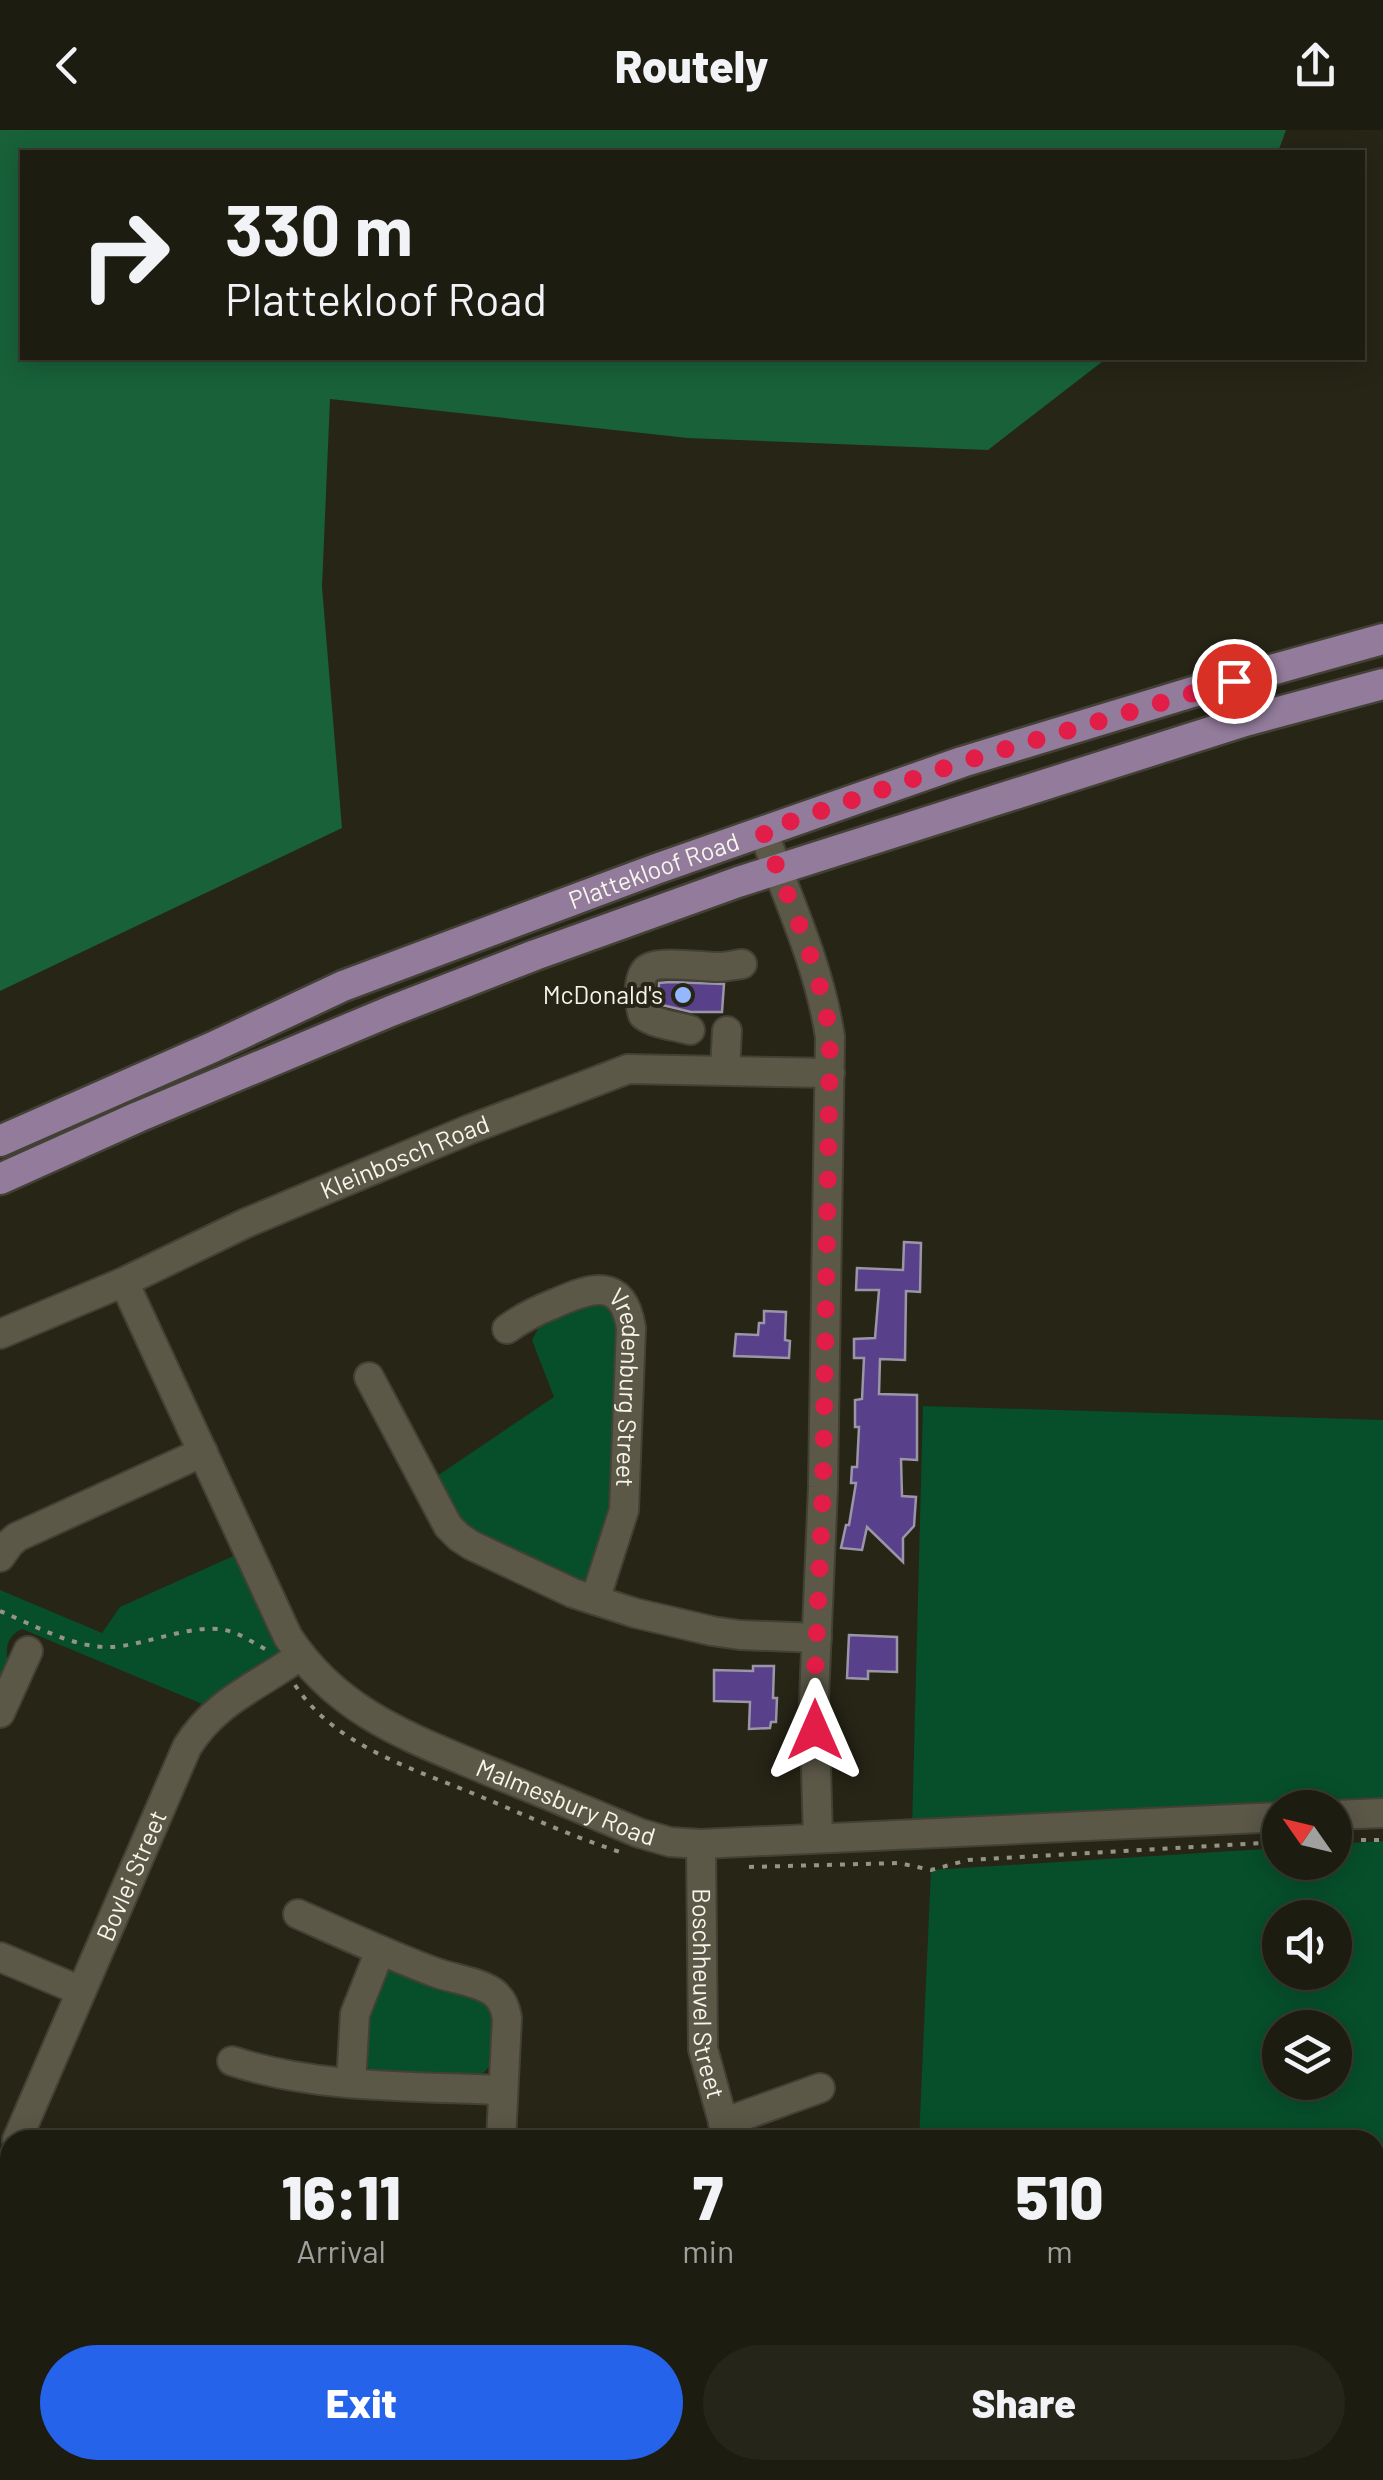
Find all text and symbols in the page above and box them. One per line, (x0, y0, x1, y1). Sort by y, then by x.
icon: back (40, 38, 95, 93)
text: Routely (615, 38, 768, 92)
icon: share (1288, 38, 1343, 93)
text: 330 m (225, 186, 413, 270)
icon: right (60, 190, 190, 320)
text: Plattekloof Road (225, 271, 547, 325)
pin (1192, 639, 1277, 724)
icon: arrive (1207, 654, 1262, 709)
street label: Plattekloof Road (564, 825, 743, 914)
place label: McDonald's (543, 979, 663, 1009)
marker: McDonald's (672, 984, 694, 1006)
street label: Kleinbosch Road (315, 1107, 493, 1204)
street label: Vredenburg Street (603, 1281, 647, 1488)
position arrow (763, 1678, 867, 1782)
street label: Malmesbury Road (472, 1751, 659, 1851)
north arrow (1262, 1790, 1352, 1880)
map controls (1262, 1790, 1352, 2100)
street label: Bovlei Street (89, 1805, 172, 1945)
street label: Boschheuvel Street (687, 1888, 732, 2102)
button: sound (1262, 1900, 1352, 1990)
button: layers (1262, 2010, 1352, 2100)
text: 16:11 (281, 2160, 401, 2232)
text: 7 (693, 2160, 723, 2232)
text: 510 (1016, 2160, 1104, 2232)
text: Arrival (296, 2231, 386, 2269)
text: min (682, 2231, 734, 2269)
text: m (1046, 2231, 1073, 2269)
button: Exit (40, 2345, 683, 2460)
button: Share (703, 2345, 1345, 2460)

